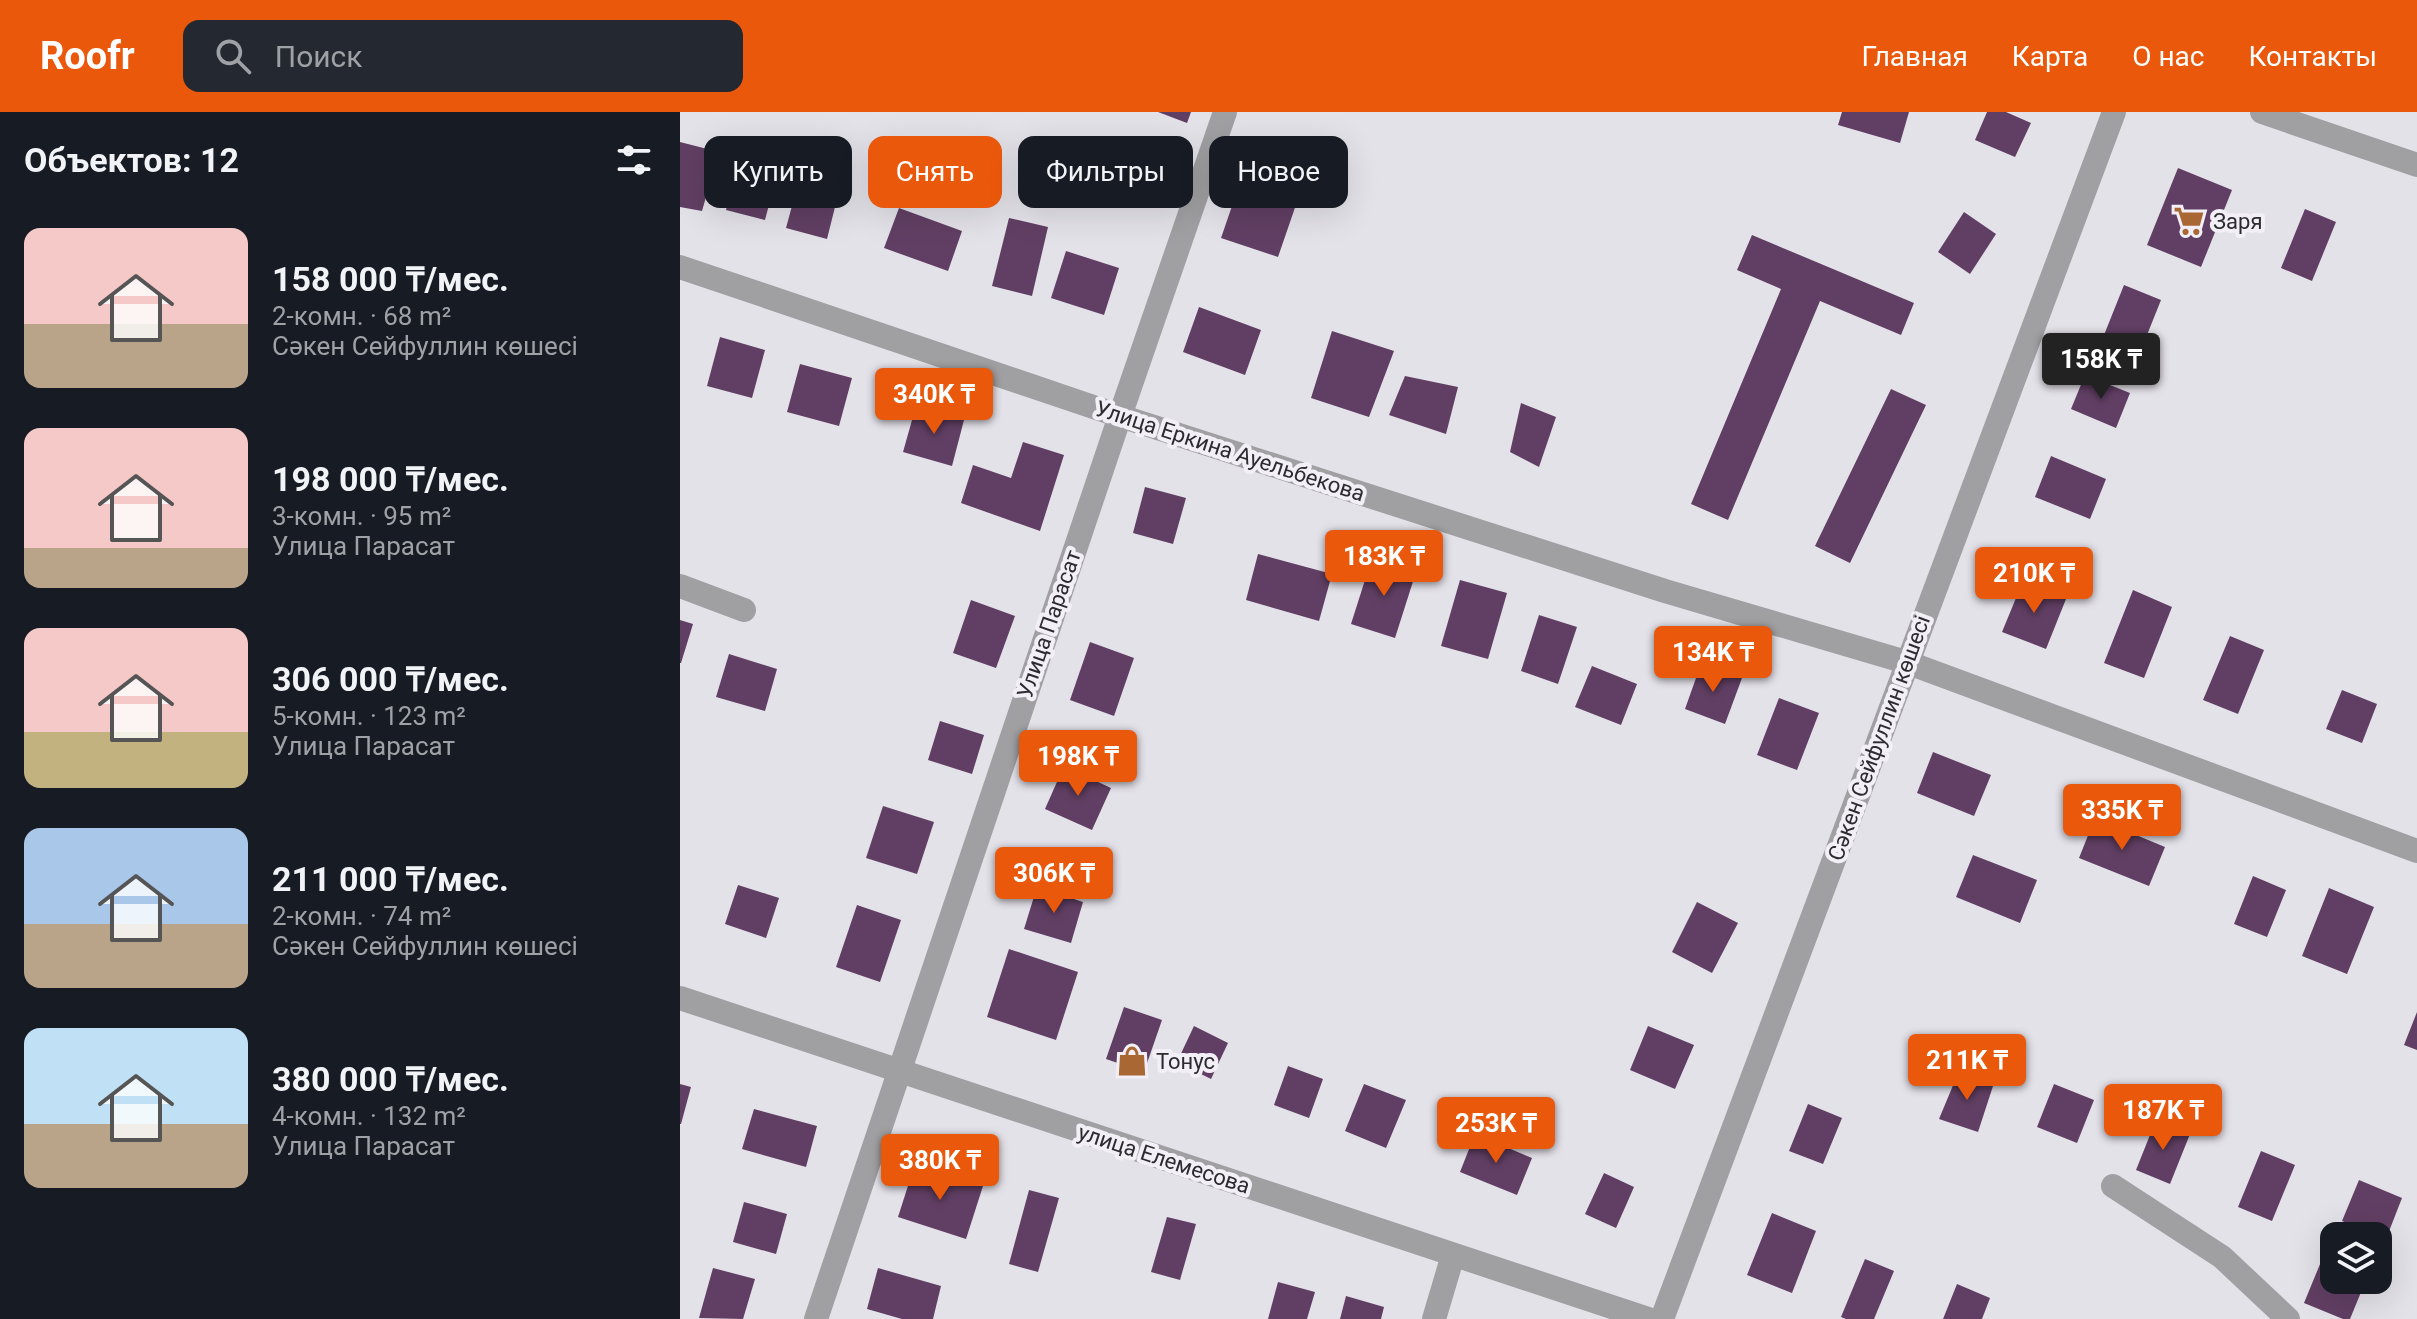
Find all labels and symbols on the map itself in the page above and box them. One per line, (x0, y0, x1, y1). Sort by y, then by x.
supermarket icon: Заря (2172, 204, 2206, 238)
place label: Заря (2213, 209, 2262, 234)
pin: 158K ₸ (2036, 333, 2166, 401)
pin: 340K ₸ (869, 368, 999, 436)
street label: Улица Еркина Ауельбекова (1092, 396, 1368, 506)
pin: 183K ₸ (1319, 530, 1449, 598)
street label: Улица Парасат (1012, 546, 1086, 701)
pin: 210K ₸ (1969, 547, 2099, 615)
street label: Сәкен Сейфуллин көшесі (1823, 612, 1935, 864)
pin: 134K ₸ (1648, 626, 1778, 694)
pin: 198K ₸ (1013, 730, 1143, 798)
pin: 335K ₸ (2057, 784, 2187, 852)
pin: 306K ₸ (989, 847, 1119, 915)
pin: 211K ₸ (1902, 1034, 2032, 1102)
shop icon: Тонус (1115, 1044, 1149, 1078)
place label: Тонус (1156, 1049, 1215, 1074)
pin: 187K ₸ (2098, 1084, 2228, 1152)
pin: 253K ₸ (1431, 1097, 1561, 1165)
street label: улица Елемесова (1075, 1119, 1253, 1199)
pin: 380K ₸ (875, 1134, 1005, 1202)

